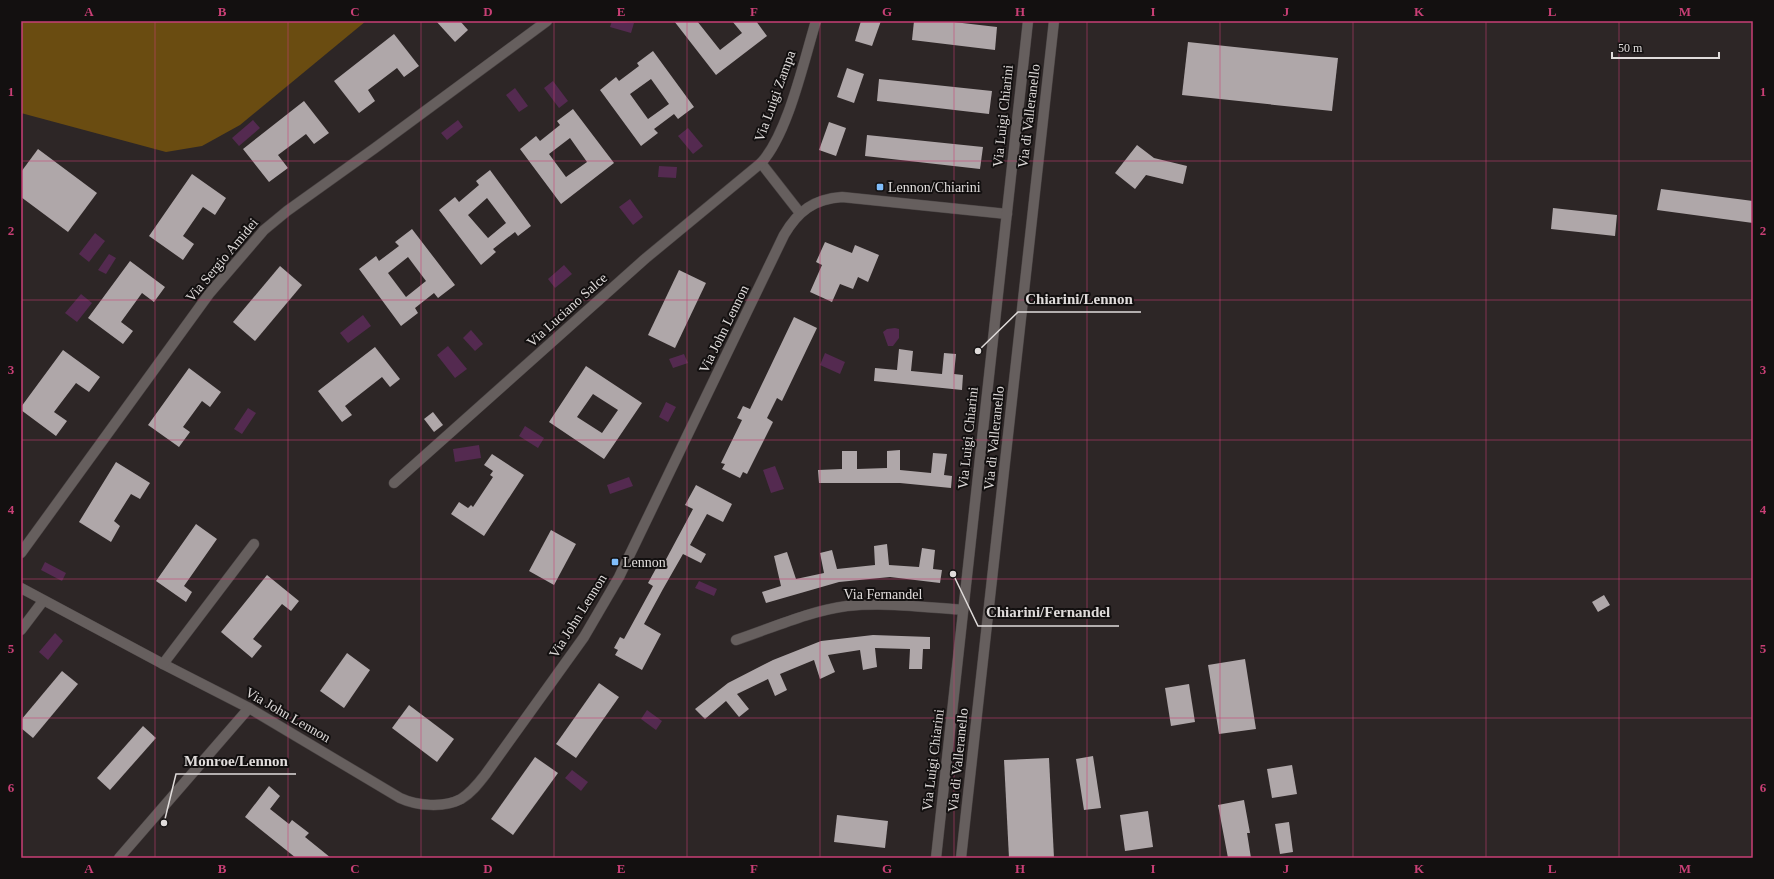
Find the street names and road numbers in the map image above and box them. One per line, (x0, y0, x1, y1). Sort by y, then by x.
street label: Via Luigi Zampa (752, 48, 799, 143)
street label: Via di Valleranello (1015, 63, 1043, 169)
street label: Via Luigi Chiarini (990, 64, 1016, 168)
street label: Via Sergio Amidei (183, 215, 261, 305)
street label: Via Luciano Salce (524, 270, 610, 350)
street label: Via John Lennon (696, 283, 752, 375)
street label: Via di Valleranello (981, 385, 1007, 491)
street label: Via Luigi Chiarini (955, 386, 981, 490)
street label: Via John Lennon (546, 571, 610, 661)
street label: Via Fernandel (844, 587, 923, 602)
street label: Via John Lennon (243, 685, 333, 745)
street label: Via di Valleranello (945, 707, 971, 813)
street label: Via Luigi Chiarini (919, 708, 947, 812)

